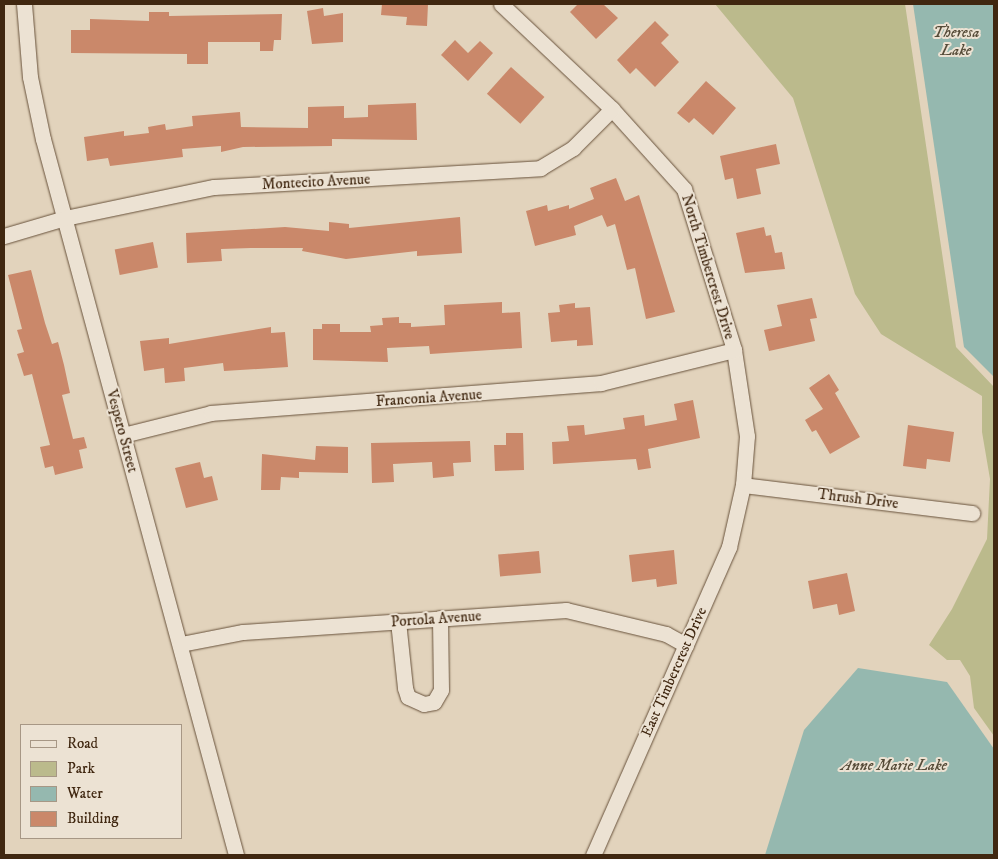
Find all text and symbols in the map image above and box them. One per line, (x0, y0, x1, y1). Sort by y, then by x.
water label: Theresa Lake (933, 22, 979, 60)
street label: Montecito Avenue (261, 170, 371, 194)
street label: North Timbercrest Drive (677, 192, 739, 342)
street label: Franconia Avenue (375, 385, 483, 411)
street label: Vespero Street (102, 388, 142, 474)
street label: Thrush Drive (816, 485, 900, 513)
street label: East Timbercrest Drive (637, 604, 711, 740)
street label: Portola Avenue (390, 607, 482, 631)
legend (20, 724, 182, 839)
text: Road (67, 734, 98, 753)
water label: Anne Marie Lake (841, 755, 947, 775)
text: Park (67, 759, 95, 778)
text: Water (67, 784, 103, 803)
text: Building (67, 809, 119, 828)

